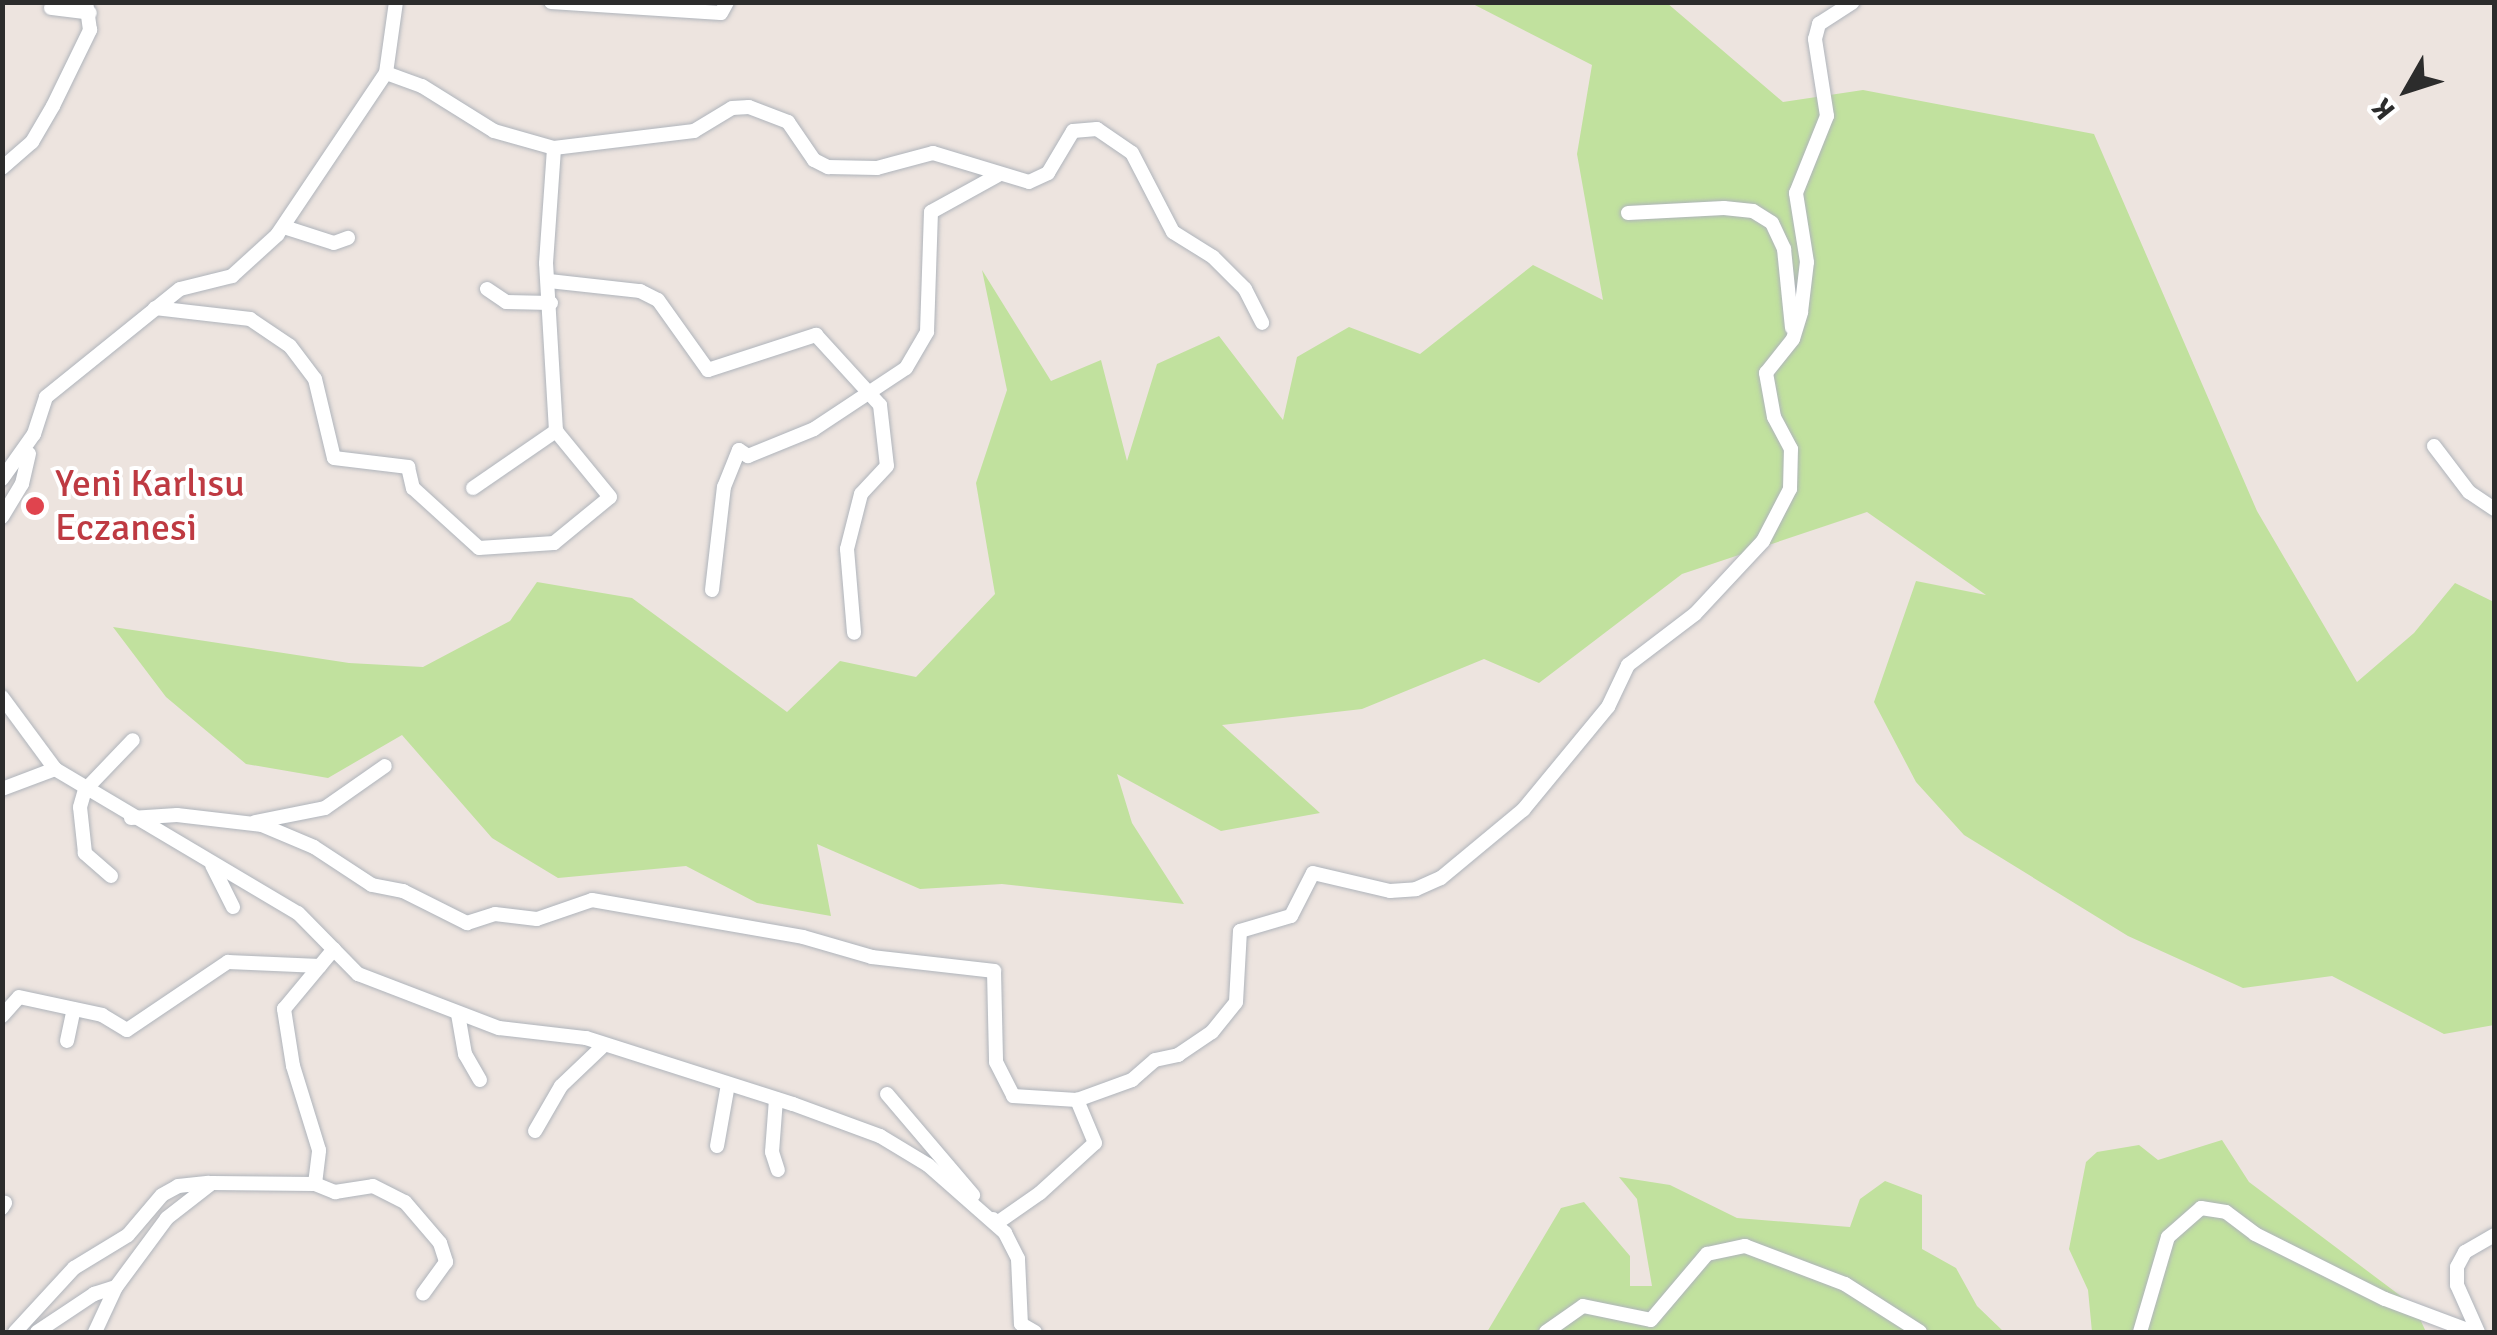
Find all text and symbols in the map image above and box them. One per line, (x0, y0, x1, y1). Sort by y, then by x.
north arrow (2357, 40, 2457, 140)
text: K (2365, 91, 2402, 126)
place label: Yeni Karlısu Eczanesi (55, 461, 245, 550)
marker: Yeni Karlısu Eczanesi (24, 495, 46, 517)

